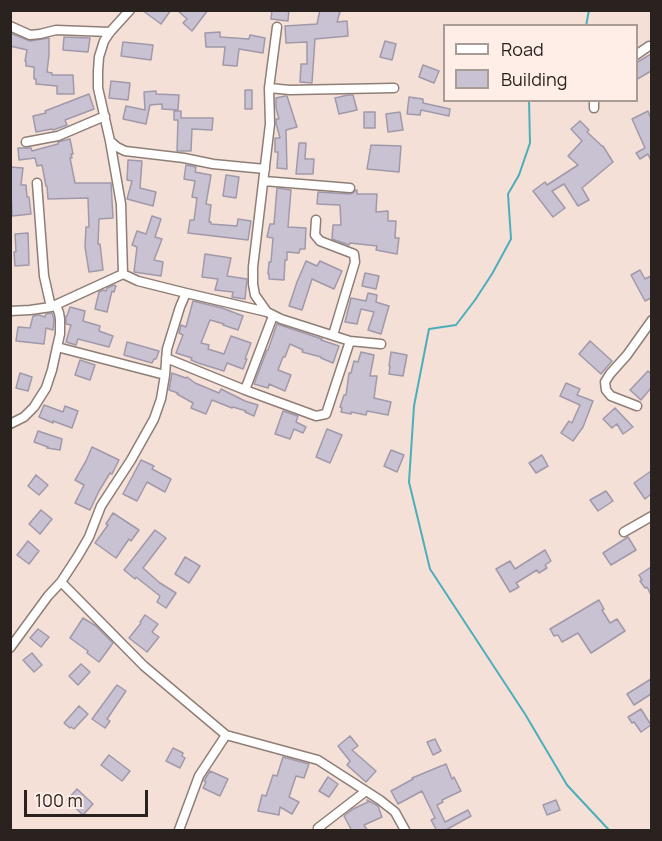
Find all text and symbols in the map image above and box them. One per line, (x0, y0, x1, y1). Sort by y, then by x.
legend (443, 24, 638, 102)
text: Road (501, 37, 544, 61)
text: Building (501, 67, 567, 91)
scale bar (27, 778, 152, 816)
text: 100 m (35, 788, 83, 812)

